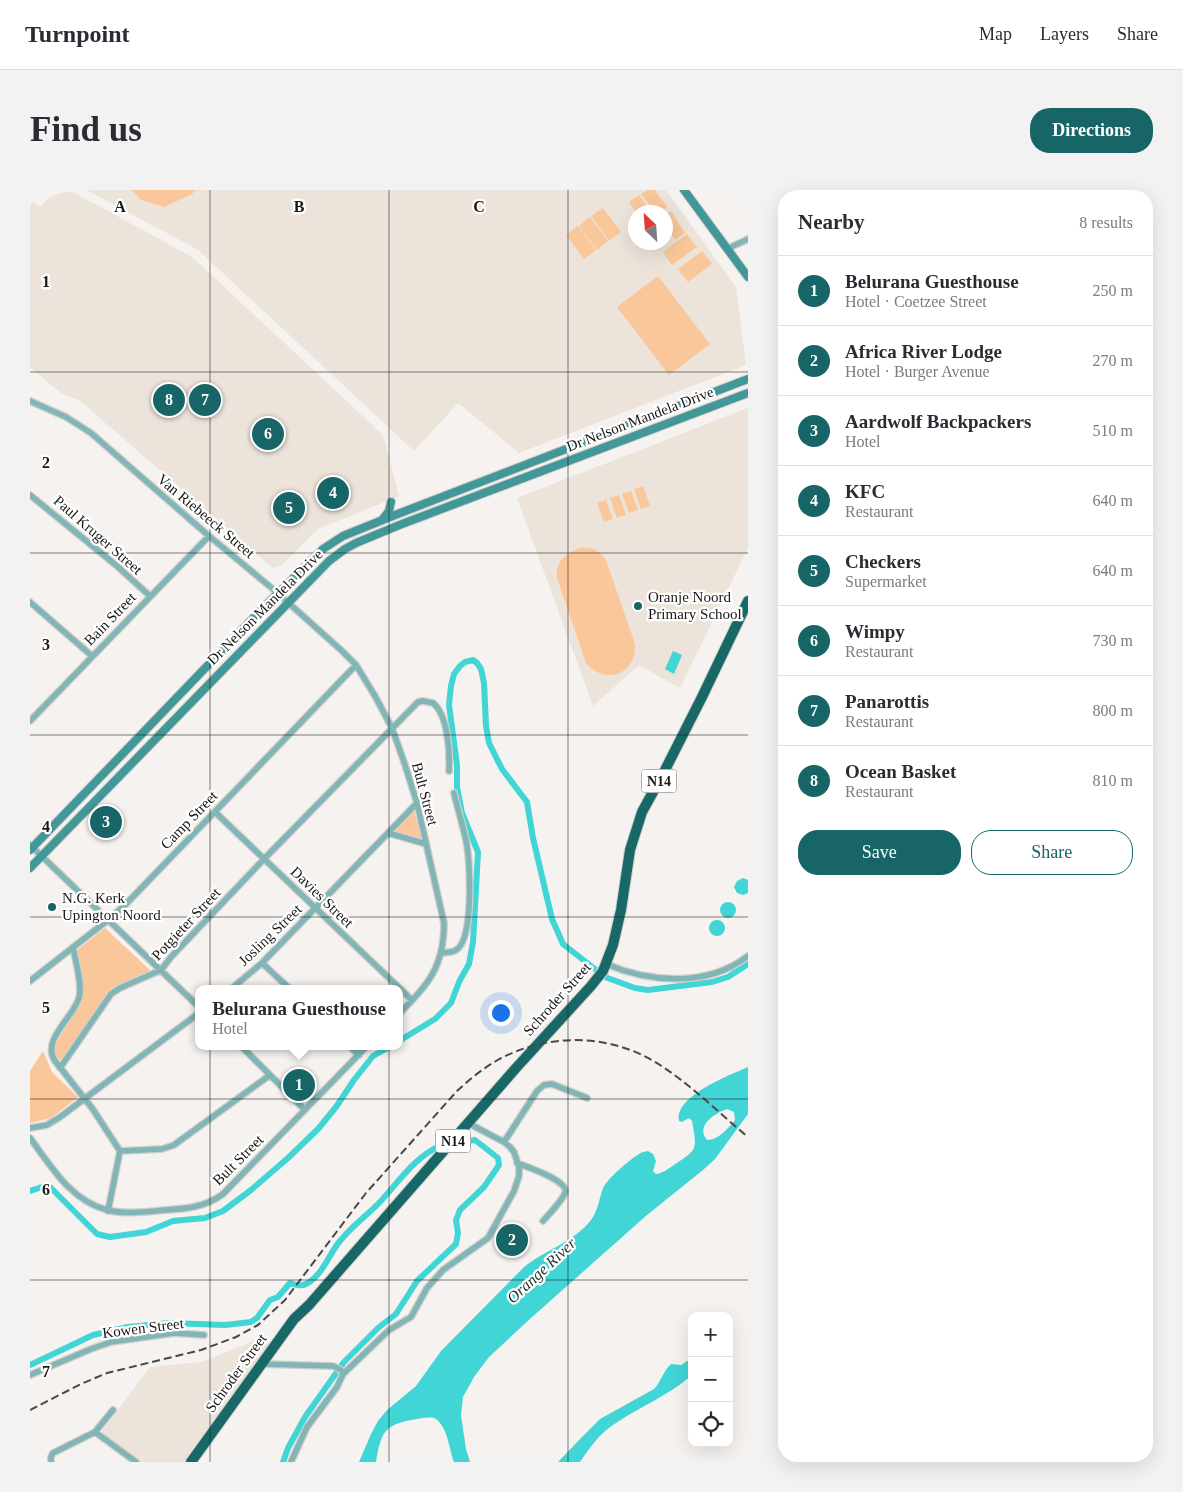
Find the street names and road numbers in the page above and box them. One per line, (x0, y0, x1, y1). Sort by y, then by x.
street label: Dr Nelson Mandela Drive (564, 383, 716, 454)
street label: Van Riebeeck Street (154, 471, 258, 562)
street label: Paul Kruger Street (51, 492, 146, 578)
street label: Dr Nelson Mandela Drive (204, 546, 326, 668)
street label: Bain Street (81, 589, 140, 649)
street label: Bult Street (409, 761, 441, 828)
road number: N14 (642, 770, 676, 792)
street label: Camp Street (157, 787, 221, 852)
street label: Davies Street (288, 863, 357, 931)
street label: Potgieter Street (148, 884, 224, 963)
street label: Josling Street (235, 900, 305, 969)
street label: Schroder Street (520, 959, 595, 1039)
road number: N14 (436, 1129, 470, 1152)
street label: Bult Street (210, 1131, 267, 1188)
street label: Kowen Street (101, 1315, 186, 1341)
street label: Schroder Street (202, 1330, 270, 1415)

